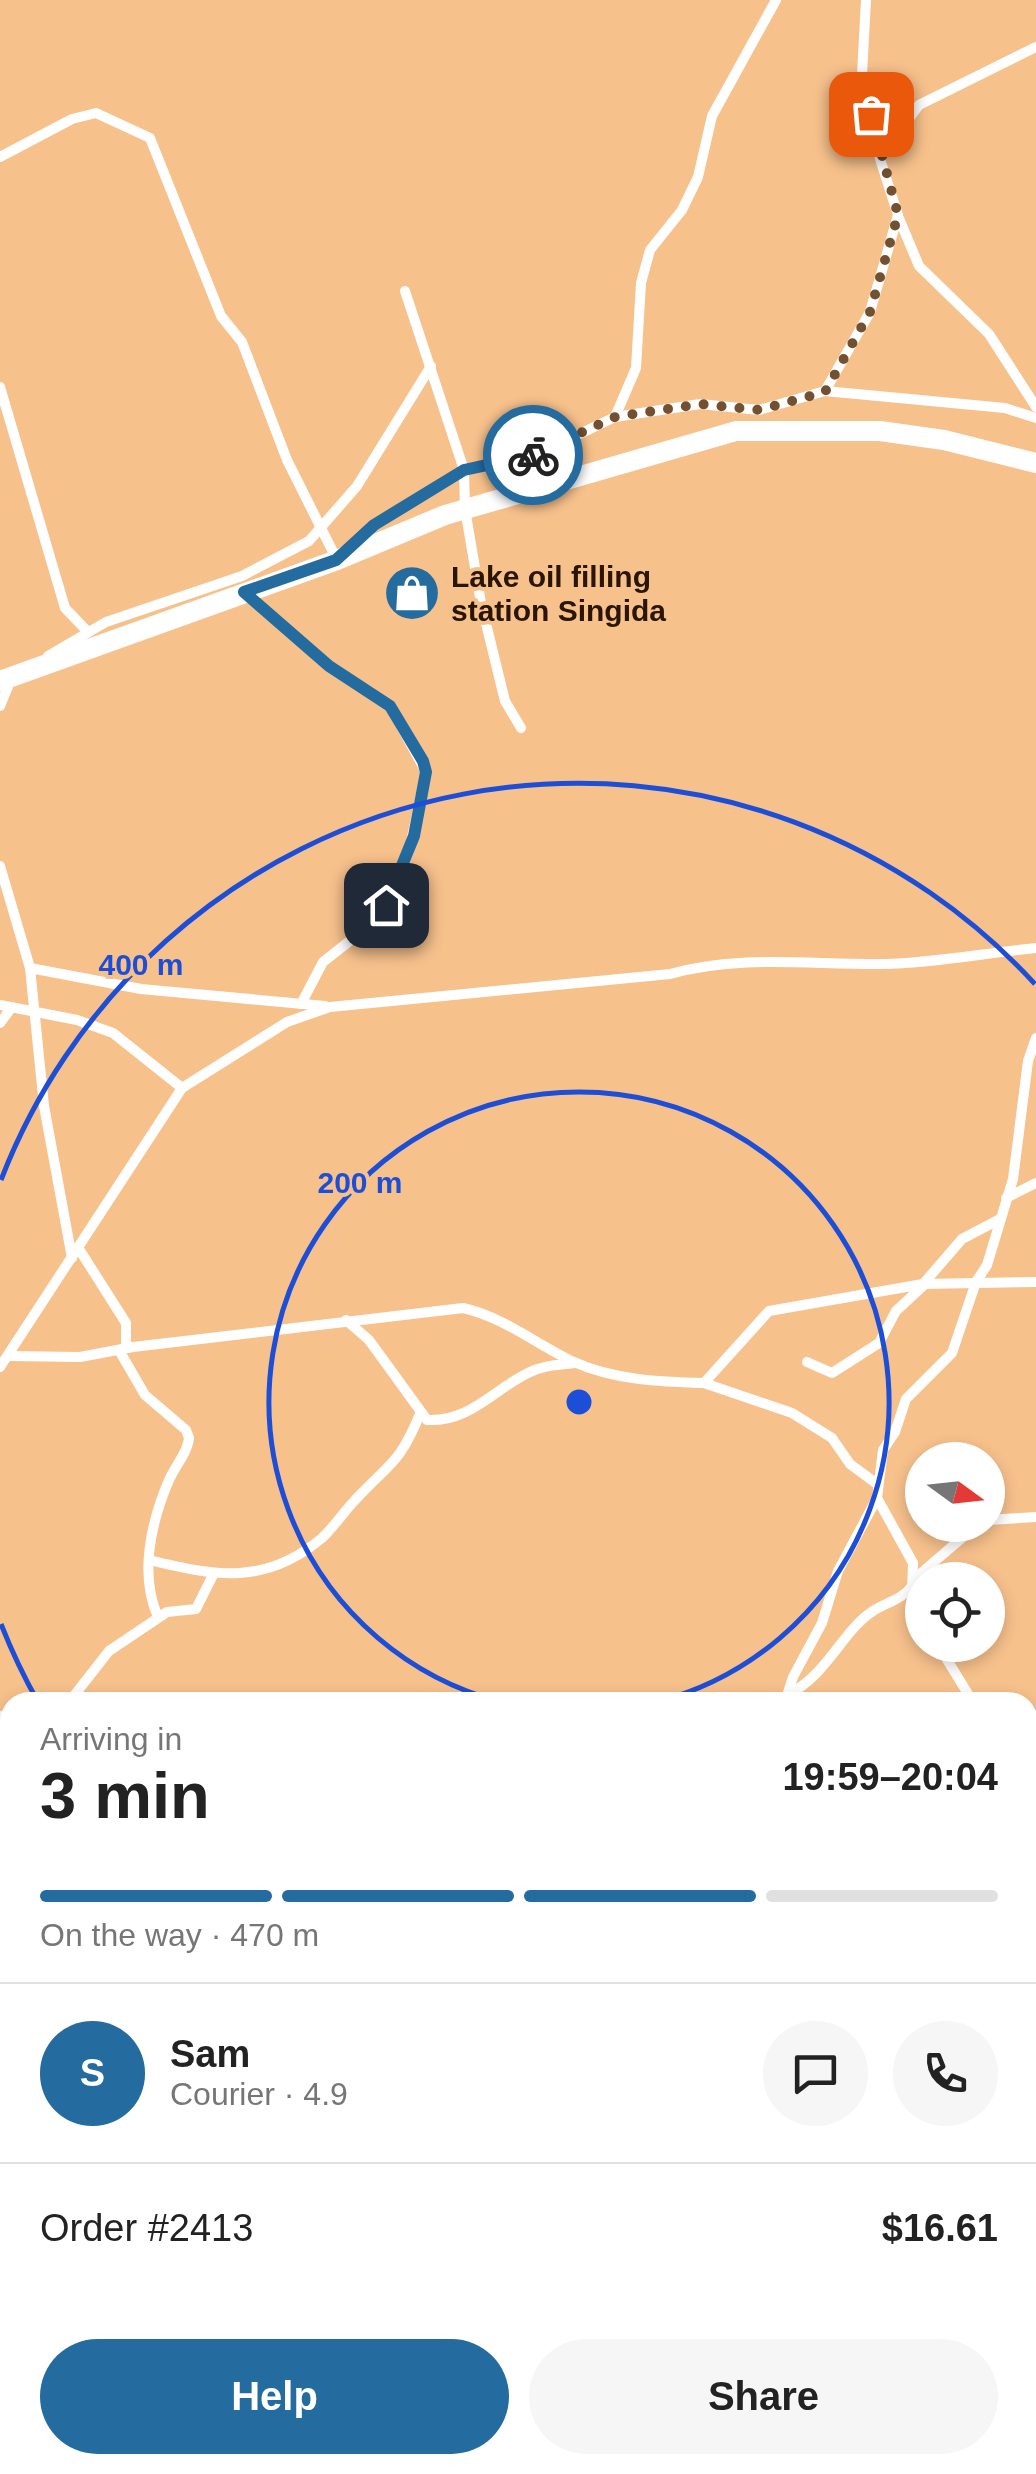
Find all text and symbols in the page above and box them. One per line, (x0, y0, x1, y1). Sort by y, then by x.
pin (829, 72, 914, 157)
icon: bag (844, 87, 899, 142)
courier (483, 405, 583, 505)
icon: bike (506, 428, 561, 483)
place label: Lake oil filling station Singida (451, 560, 666, 627)
shop icon: Lake oil filling station Singida (382, 563, 442, 623)
pin (344, 863, 429, 948)
icon: home (359, 878, 414, 933)
text: 400 m (98, 948, 184, 981)
text: 200 m (317, 1166, 403, 1199)
centre of rings (561, 1384, 597, 1420)
north arrow (905, 1442, 1005, 1542)
map controls (905, 1442, 1005, 1662)
button: locate (905, 1562, 1005, 1662)
text: Arriving in (40, 1721, 182, 1757)
text: 19:59–20:04 (782, 1756, 998, 1798)
text: 3 min (40, 1759, 210, 1832)
text: On the way · 470 m (40, 1917, 319, 1953)
button: chat (763, 2021, 868, 2126)
button: phone (893, 2021, 998, 2126)
text: Sam (170, 2033, 250, 2075)
text: S (80, 2052, 105, 2094)
text: Courier · 4.9 (170, 2076, 348, 2112)
text: Order #2413 (40, 2207, 253, 2249)
text: $16.61 (882, 2207, 998, 2249)
button: Help (40, 2339, 509, 2454)
button: Share (529, 2339, 998, 2454)

